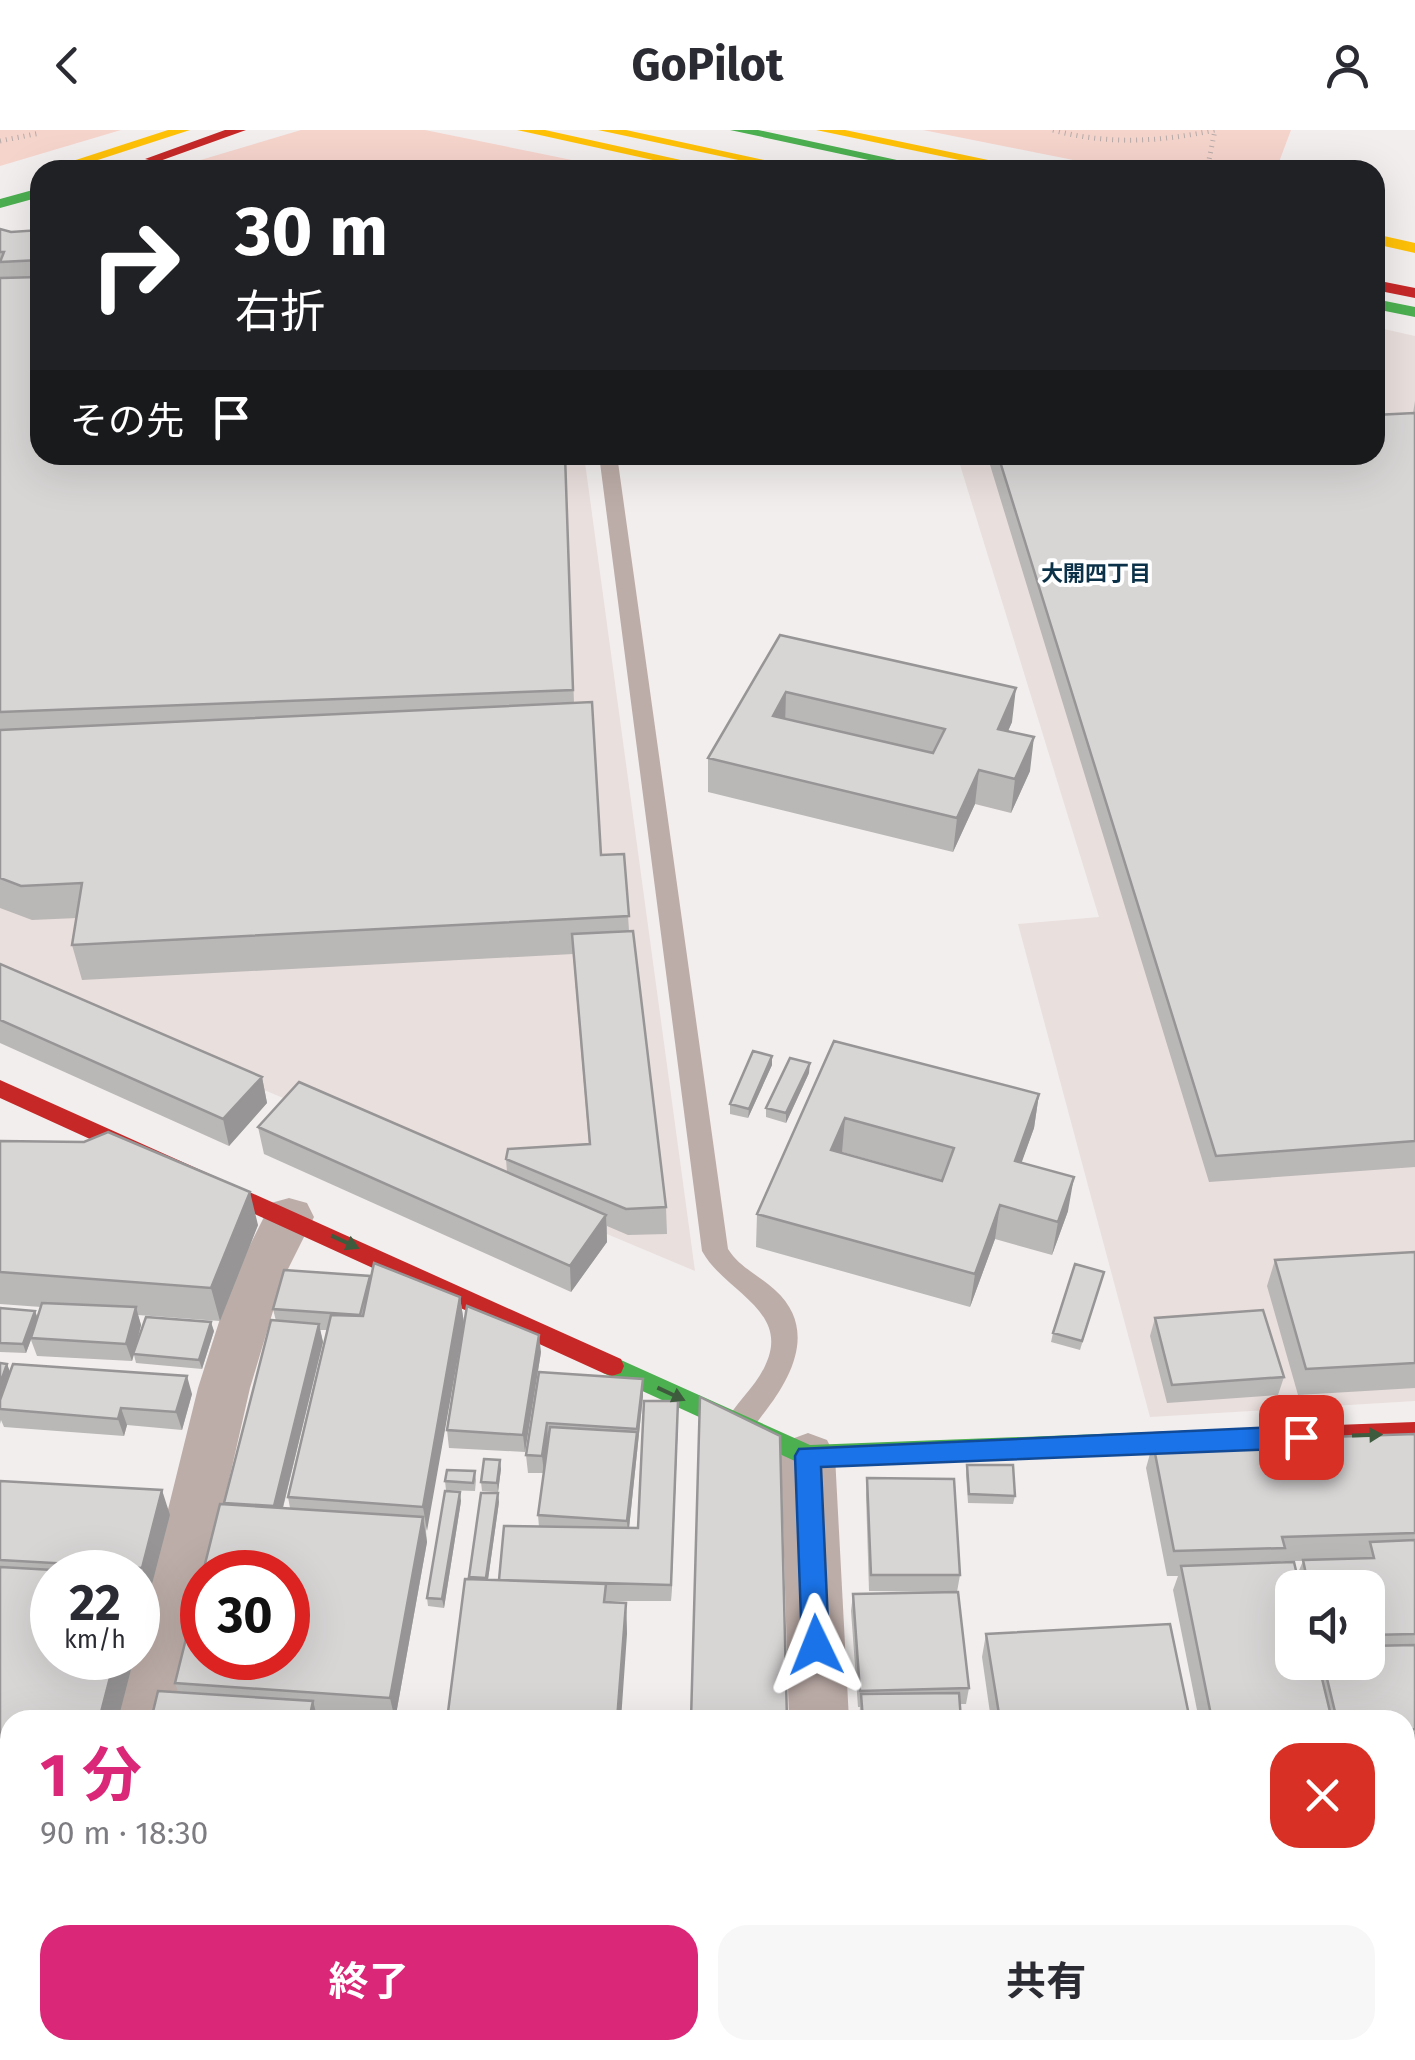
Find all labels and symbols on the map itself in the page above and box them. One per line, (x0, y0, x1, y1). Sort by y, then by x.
district label: 大開四丁目 (1041, 560, 1151, 587)
one-way arrow (330, 1234, 359, 1251)
one-way arrow (656, 1386, 686, 1402)
pin (1259, 1395, 1344, 1480)
one-way arrow (1351, 1426, 1383, 1442)
speed limit sign: 30 (180, 1550, 310, 1680)
position arrow (764, 1593, 868, 1697)

